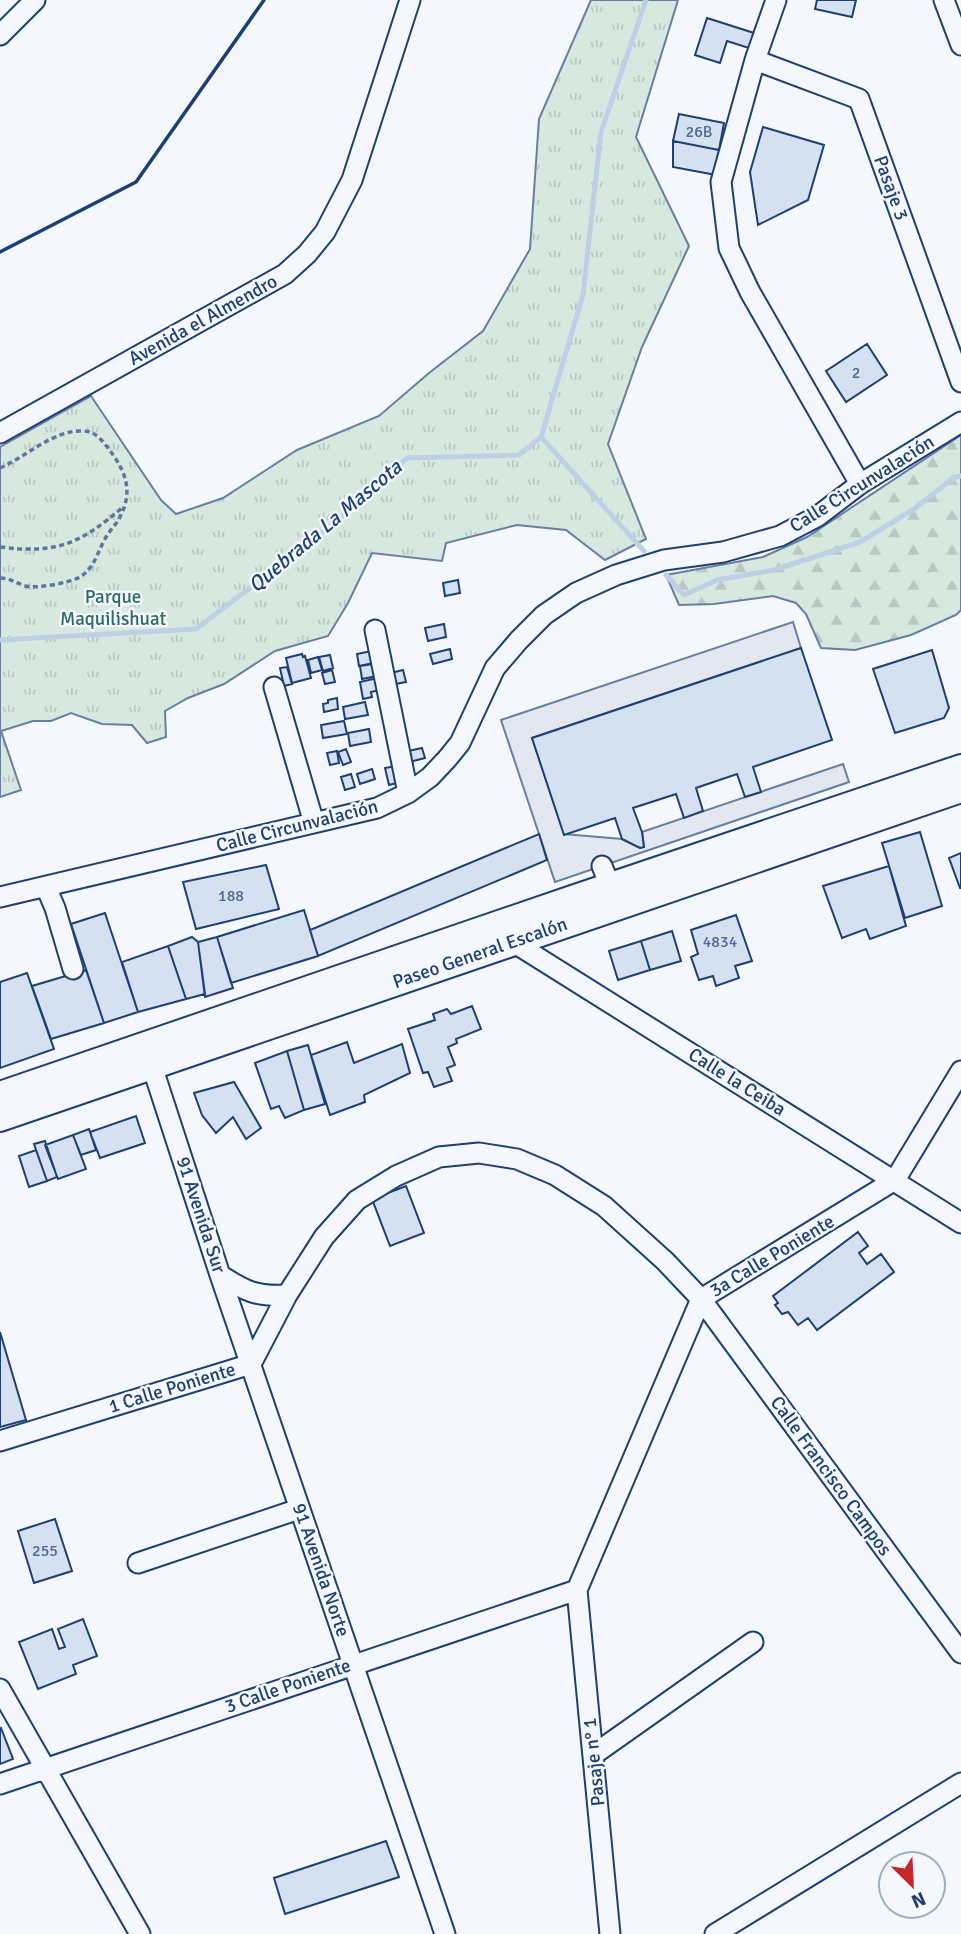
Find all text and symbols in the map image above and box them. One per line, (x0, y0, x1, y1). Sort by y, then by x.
house number: 26B (686, 122, 712, 142)
street label: Pasaje 3 (868, 152, 914, 224)
street label: Avenida el Almendro (124, 269, 282, 371)
house number: 2 (852, 363, 860, 383)
street label: Calle Circunvalación (785, 430, 939, 538)
water label: Quebrada La Mascota (243, 453, 408, 598)
park label: Parque Maquilishuat (60, 585, 166, 631)
street label: Calle Circunvalación (214, 794, 380, 858)
house number: 188 (218, 886, 244, 906)
street label: Paseo General Escalón (390, 912, 570, 994)
house number: 4834 (703, 932, 738, 952)
street label: Calle la Ceiba (684, 1043, 790, 1121)
street label: 91 Avenida Sur (171, 1154, 231, 1276)
street label: 3a Calle Poniente (705, 1209, 839, 1303)
street label: 1 Calle Poniente (106, 1357, 238, 1419)
street label: Calle Francisco Campos (765, 1391, 897, 1561)
street label: 91 Avenida Norte (287, 1500, 355, 1640)
house number: 255 (32, 1541, 58, 1561)
street label: 3 Calle Poniente (222, 1653, 354, 1719)
street label: Pasaje n° 1 (577, 1717, 611, 1807)
north arrow (877, 1850, 947, 1920)
text: N (908, 1886, 929, 1913)

